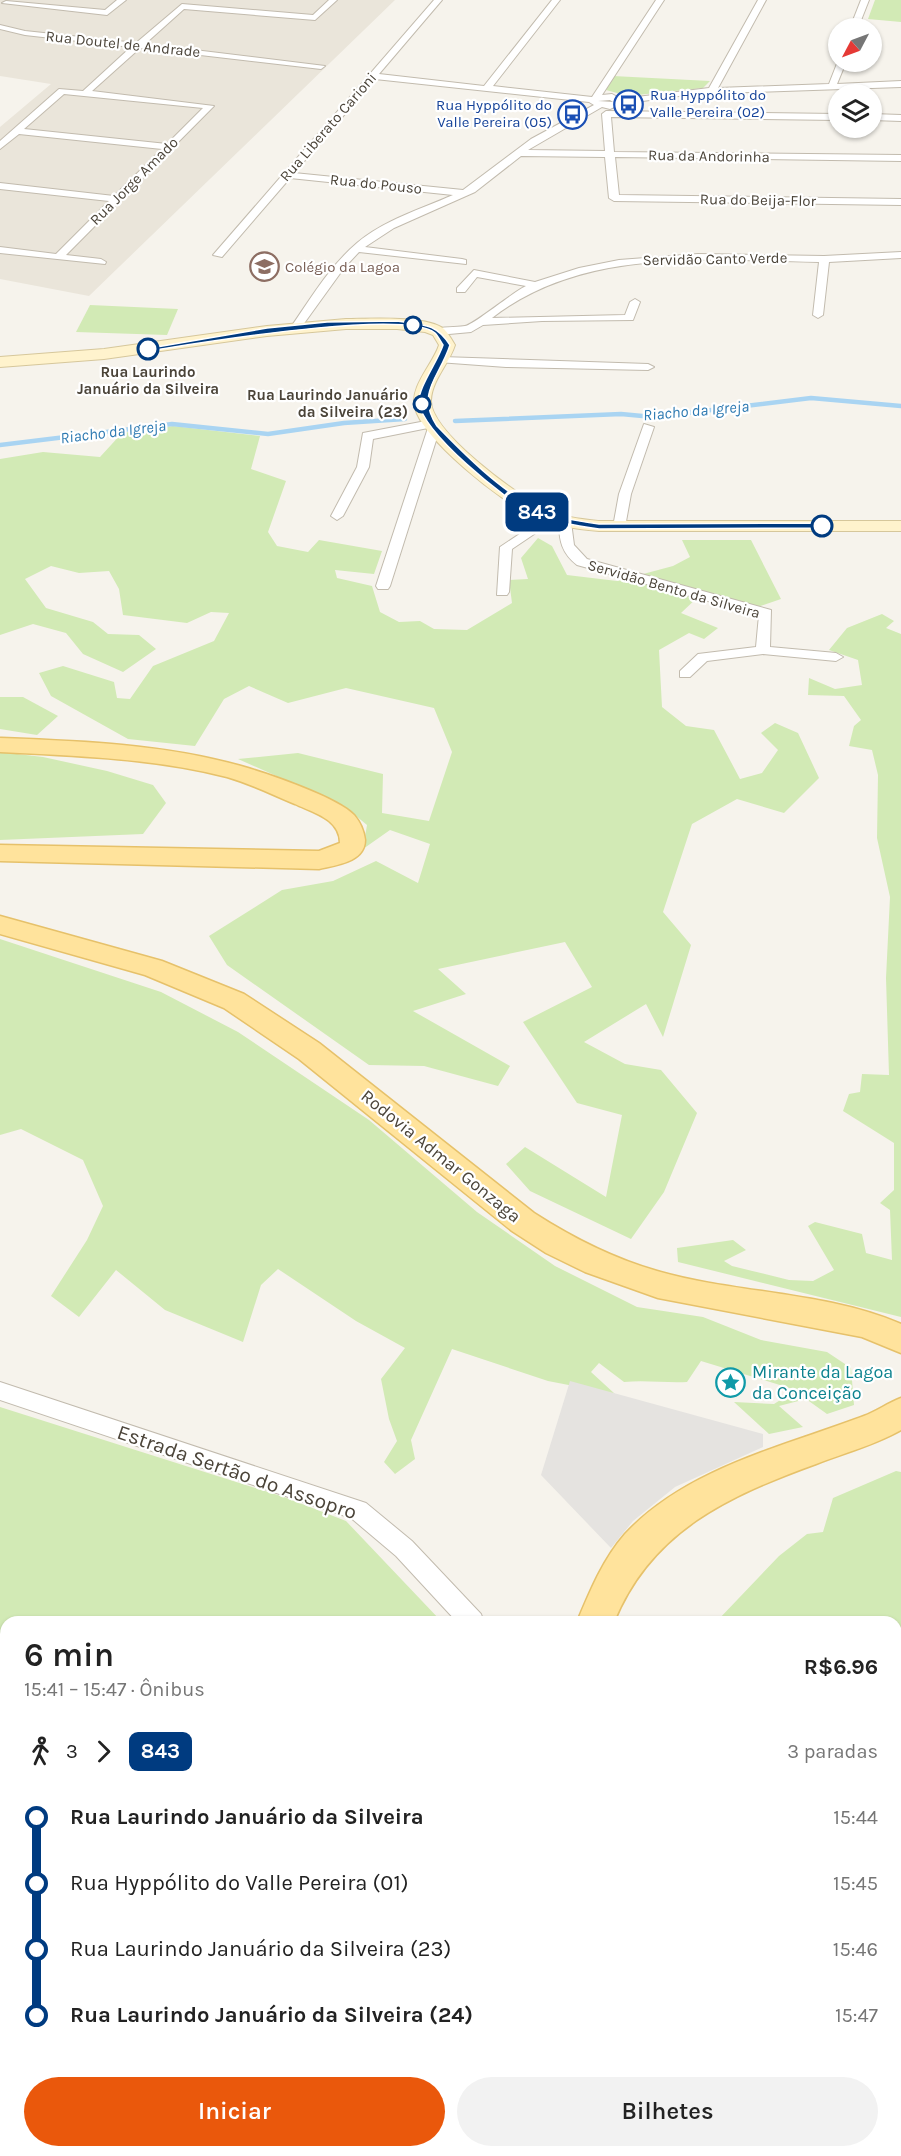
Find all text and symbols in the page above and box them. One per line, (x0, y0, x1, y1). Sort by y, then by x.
north arrow (828, 18, 882, 72)
map controls (828, 18, 882, 138)
street label: Rua Doutel de Andrade (45, 27, 201, 61)
street label: Rua Liberato Carioni (276, 69, 380, 185)
button: layers (828, 84, 882, 138)
place label: Rua Hyppólito do Valle Pereira (02) (650, 86, 766, 121)
bus stop icon: Rua Hyppólito do Valle Pereira (02) (613, 88, 645, 120)
place label: Rua Hyppólito do Valle Pereira (05) (436, 96, 552, 131)
bus stop icon: Rua Hyppólito do Valle Pereira (05) (557, 98, 589, 130)
street label: Rua Jorge Amado (86, 133, 182, 229)
street label: Rua da Andorinha (648, 146, 770, 166)
street label: Rua do Pouso (329, 170, 423, 198)
street label: Rua do Beija-Flor (700, 190, 817, 210)
street label: Servidão Canto Verde (643, 249, 787, 269)
school or university icon: Colégio da Lagoa (248, 251, 280, 283)
place label: Colégio da Lagoa (285, 258, 400, 276)
unlabelled marker (404, 316, 422, 334)
marker: Rua Laurindo Januário da Silveira (137, 338, 159, 360)
place label: Rua Laurindo Januário da Silveira (77, 363, 219, 398)
place label: Rua Laurindo Januário da Silveira (23) (247, 386, 408, 421)
marker: Rua Laurindo Januário da Silveira (23) (413, 395, 431, 413)
water label: Riacho da Igreja (642, 396, 750, 425)
water label: Riacho da Igreja (59, 416, 167, 447)
line badge: 843 (502, 492, 572, 532)
text: 843 (517, 500, 557, 524)
unlabelled marker (811, 515, 833, 537)
street label: Servidão Bento da Silveira (586, 556, 762, 622)
street label: Rodovia Admar Gonzaga (357, 1085, 525, 1227)
place label: Mirante da Lagoa da Conceição (752, 1361, 893, 1404)
place icon: Mirante da Lagoa da Conceição (715, 1366, 747, 1398)
street label: Estrada Sertão do Assopro (114, 1420, 360, 1524)
text: 6 min (24, 1636, 114, 1674)
text: R$6.96 (804, 1654, 878, 1680)
text: 15:41 – 15:47 · Ônibus (24, 1678, 205, 1701)
icon: walk (24, 1735, 57, 1768)
icon: forward (87, 1735, 120, 1768)
text: 843 (141, 1739, 180, 1763)
text: 3 (66, 1740, 78, 1763)
text: 3 paradas (787, 1740, 878, 1763)
text: Rua Laurindo Januário da Silveira (70, 1804, 424, 1830)
text: 15:44 (833, 1806, 878, 1829)
text: Rua Hyppólito do Valle Pereira (01) (70, 1870, 409, 1896)
text: 15:45 (833, 1872, 878, 1895)
text: Rua Laurindo Januário da Silveira (23) (70, 1936, 451, 1962)
text: 15:46 (833, 1938, 878, 1961)
text: Rua Laurindo Januário da Silveira (24) (70, 2002, 473, 2028)
text: 15:47 (835, 2004, 878, 2027)
button: Iniciar (24, 2077, 445, 2146)
button: Bilhetes (457, 2077, 878, 2146)

